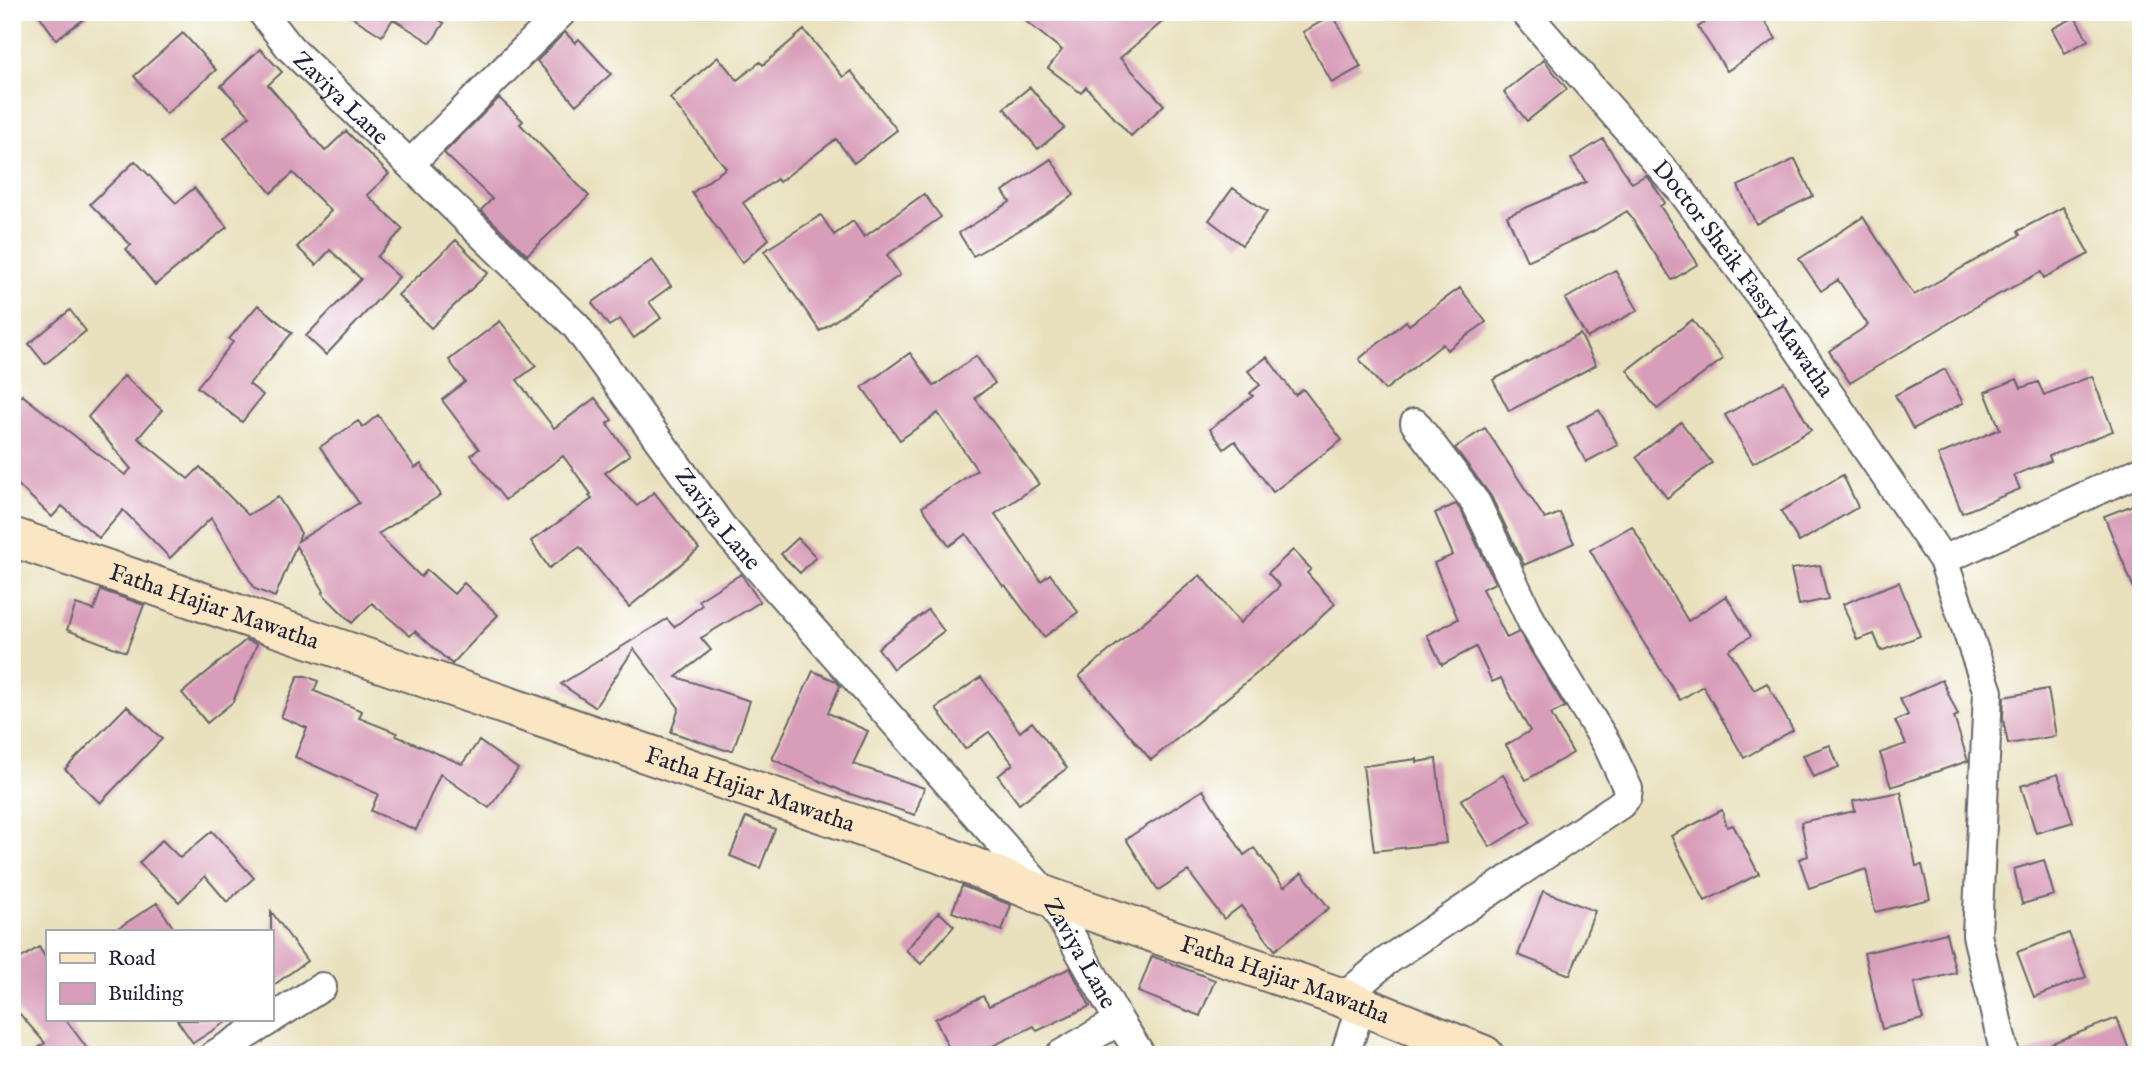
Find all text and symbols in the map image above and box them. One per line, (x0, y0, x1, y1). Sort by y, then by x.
street label: Zaviya Lane (285, 45, 395, 153)
street label: Doctor Sheik Fassy Mawatha (1645, 154, 1841, 404)
street label: Zaviya Lane (667, 462, 767, 578)
street label: Fatha Hajiar Mawatha (105, 557, 324, 658)
street label: Fatha Hajiar Mawatha (641, 740, 859, 841)
street label: Zaviya Lane (1036, 893, 1123, 1015)
street label: Fatha Hajiar Mawatha (1176, 929, 1394, 1032)
legend (46, 930, 273, 1021)
text: Road (108, 946, 156, 973)
text: Building (108, 981, 184, 1008)

